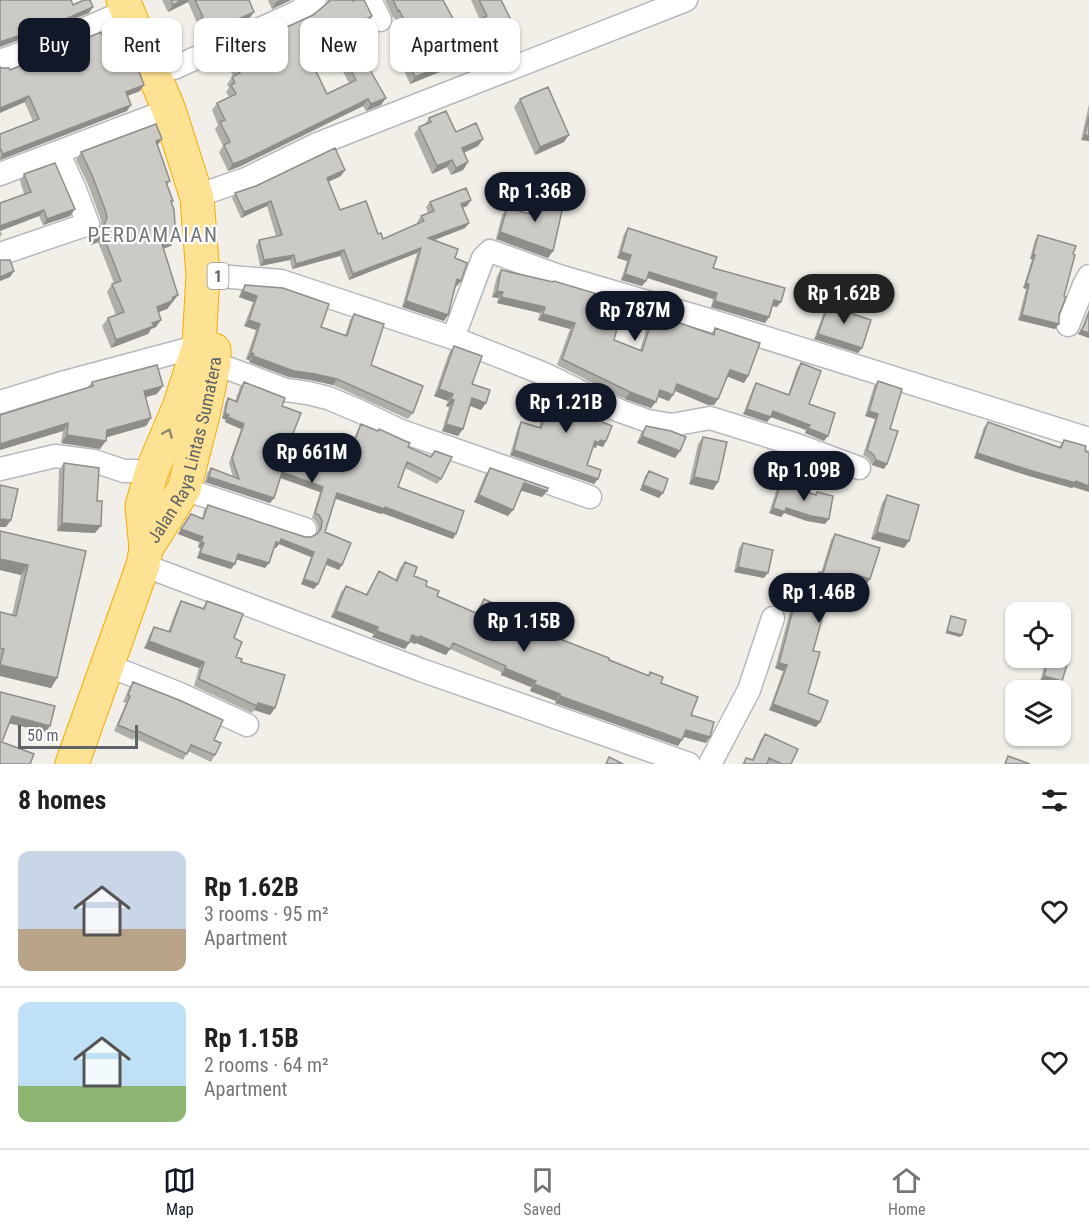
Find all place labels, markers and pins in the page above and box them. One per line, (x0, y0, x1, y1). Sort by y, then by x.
pin: Rp 1.36B (473, 172, 597, 223)
pin: Rp 1.62B (782, 274, 906, 325)
pin: Rp 787M (580, 291, 690, 342)
pin: Rp 1.21B (504, 383, 628, 434)
pin: Rp 661M (257, 433, 367, 484)
pin: Rp 1.09B (742, 451, 866, 502)
pin: Rp 1.46B (757, 573, 881, 624)
pin: Rp 1.15B (462, 602, 586, 653)

